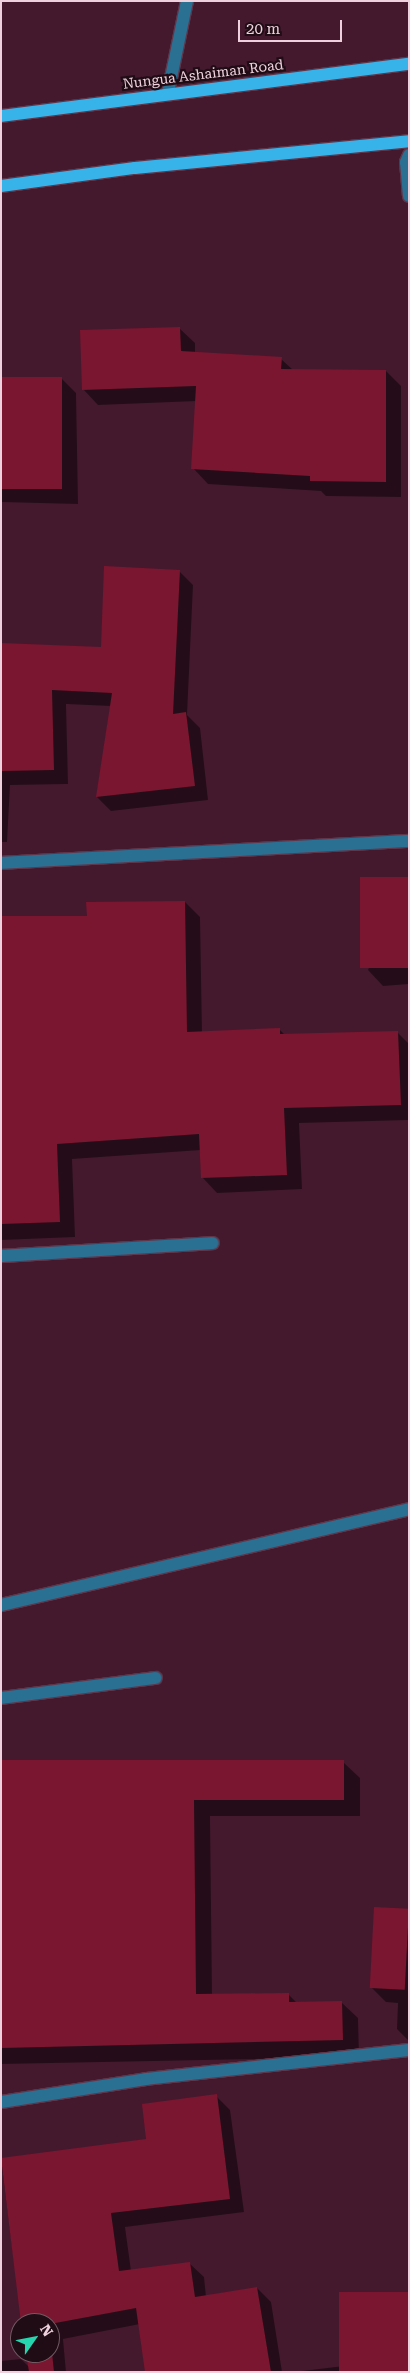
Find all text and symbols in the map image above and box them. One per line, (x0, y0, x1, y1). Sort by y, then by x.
scale bar (240, 10, 344, 42)
text: 20 m (246, 20, 280, 38)
street label: Nungua Ashaiman Road (122, 56, 284, 92)
north arrow (10, 2313, 60, 2363)
text: N (37, 2321, 56, 2339)

